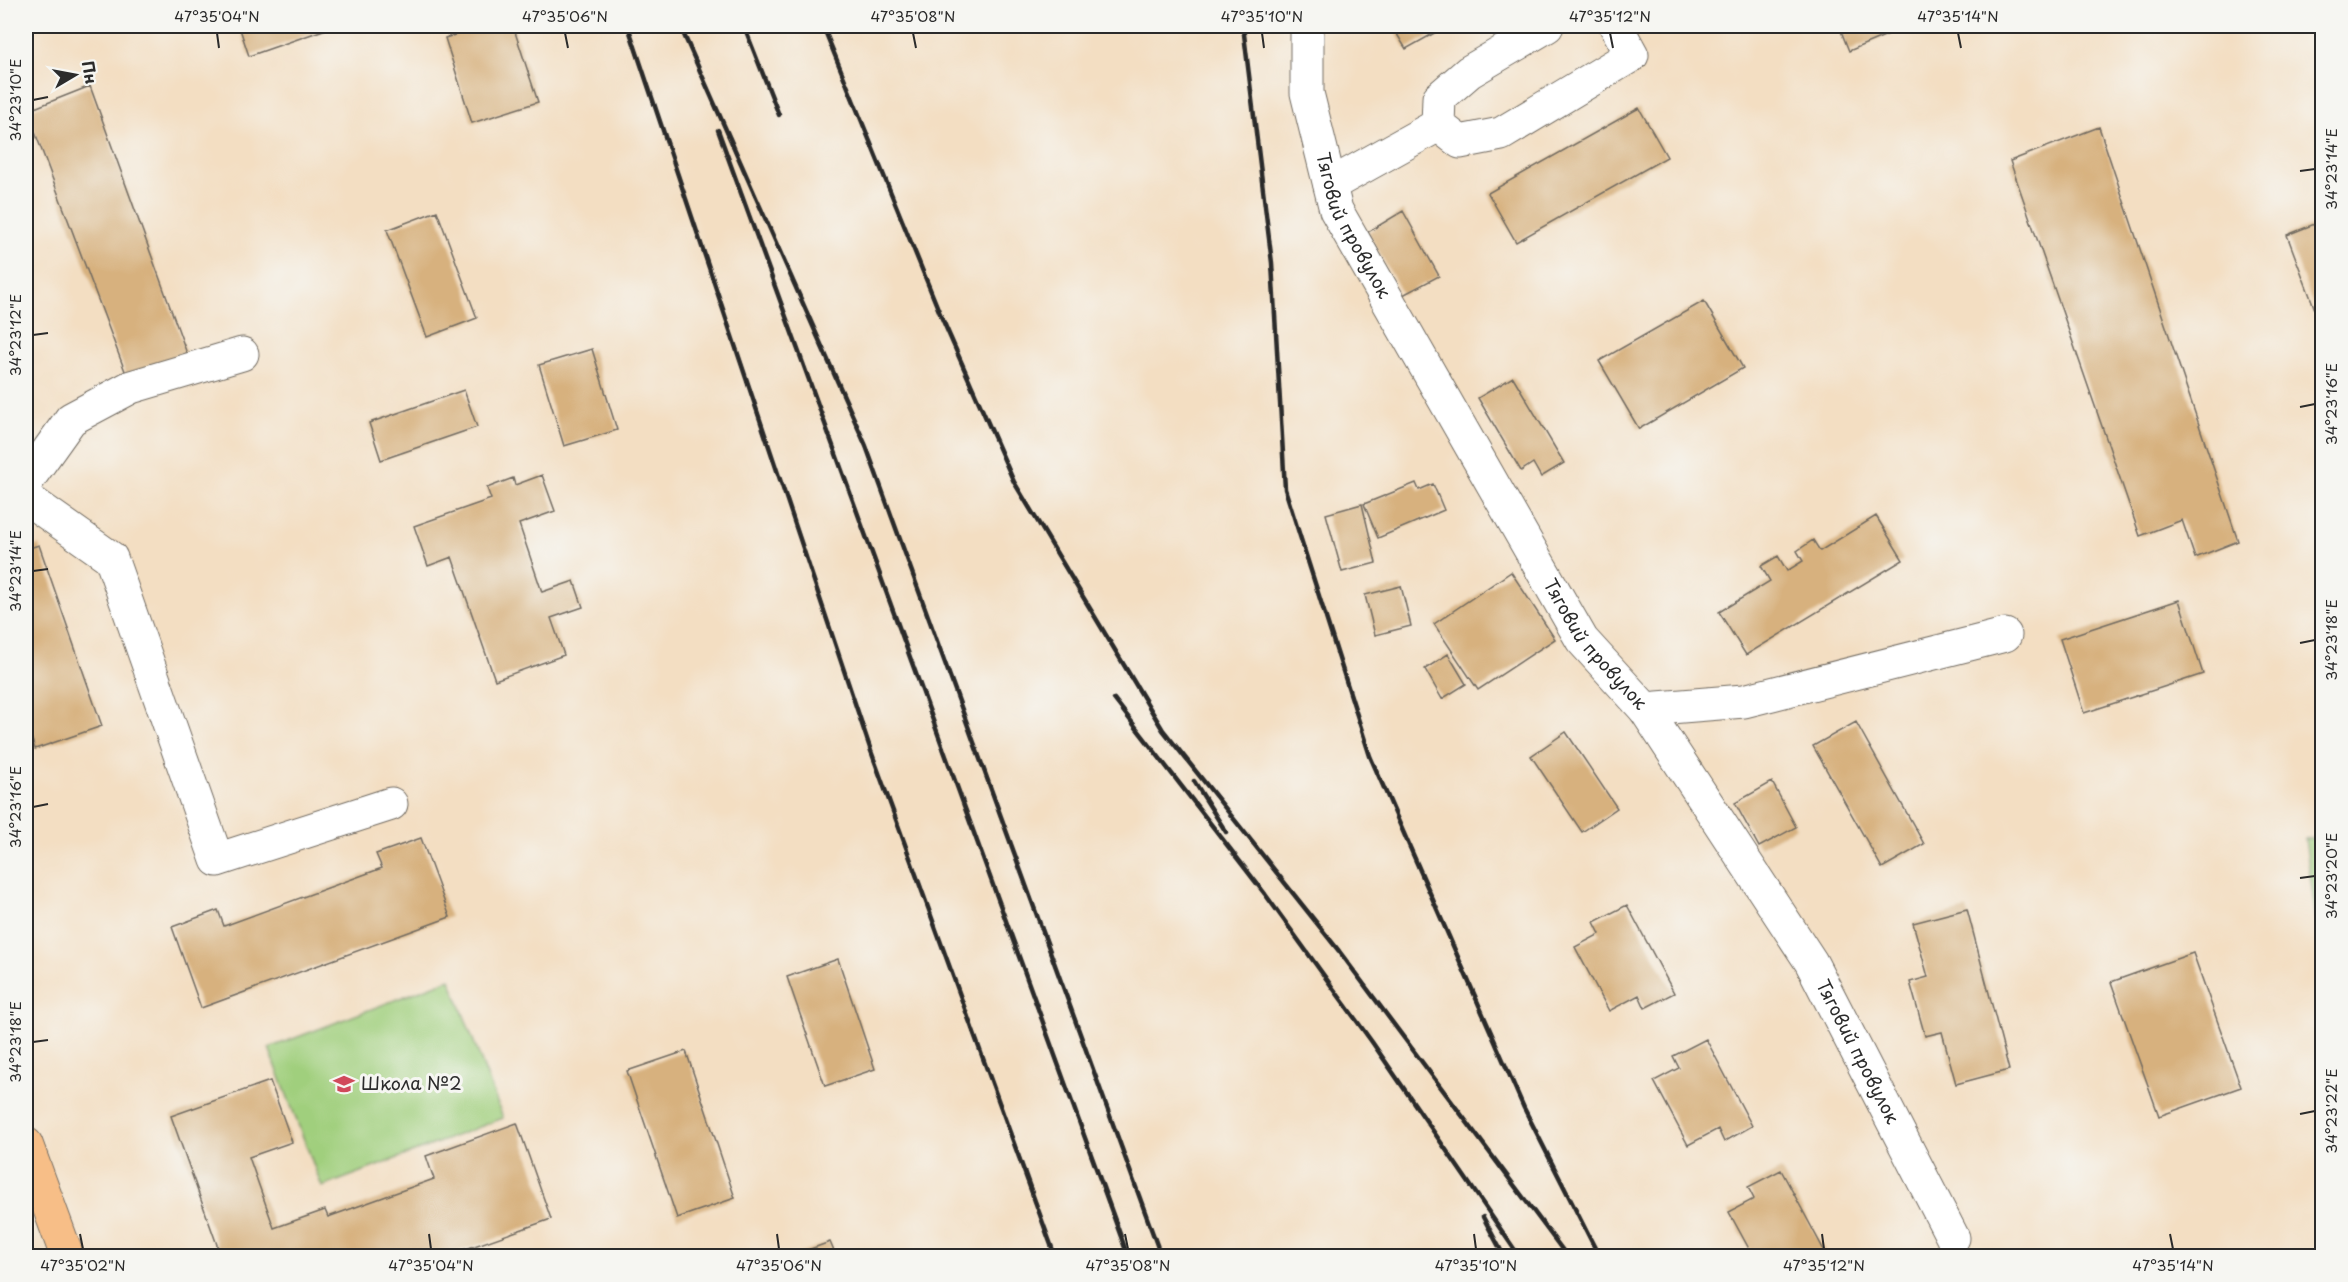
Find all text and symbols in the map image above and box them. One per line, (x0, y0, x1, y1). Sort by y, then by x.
text: 47°35'04"N (174, 4, 260, 27)
text: 47°35'06"N (522, 4, 608, 27)
text: 47°35'08"N (870, 4, 956, 27)
text: 47°35'10"N (1221, 4, 1303, 27)
text: 47°35'12"N (1569, 4, 1651, 27)
text: 47°35'14"N (1917, 4, 1999, 27)
north arrow (45, 45, 105, 105)
text: 34°23'10"E (3, 59, 26, 141)
text: Пн (77, 59, 105, 86)
text: 34°23'14"E (2319, 128, 2342, 210)
street label: Тяговий провулок (1310, 149, 1399, 303)
text: 34°23'12"E (3, 294, 26, 376)
text: 34°23'16"E (2319, 363, 2342, 445)
text: 34°23'14"E (3, 530, 26, 612)
street label: Тяговий провулок (1538, 573, 1654, 715)
text: 34°23'18"E (2319, 599, 2342, 681)
text: 34°23'16"E (3, 766, 26, 848)
text: 34°23'20"E (2319, 833, 2342, 919)
street label: Тяговий провулок (1810, 974, 1907, 1128)
text: 34°23'18"E (3, 1001, 26, 1083)
text: 34°23'22"E (2319, 1068, 2342, 1154)
place label: Школа №2 (361, 1069, 462, 1096)
school or university icon: Школа №2 (332, 1072, 356, 1096)
text: 47°35'02"N (40, 1253, 126, 1276)
text: 47°35'04"N (388, 1253, 474, 1276)
text: 47°35'06"N (736, 1253, 822, 1276)
text: 47°35'08"N (1085, 1253, 1171, 1276)
text: 47°35'10"N (1435, 1253, 1517, 1276)
text: 47°35'12"N (1783, 1253, 1865, 1276)
text: 47°35'14"N (2132, 1253, 2214, 1276)

